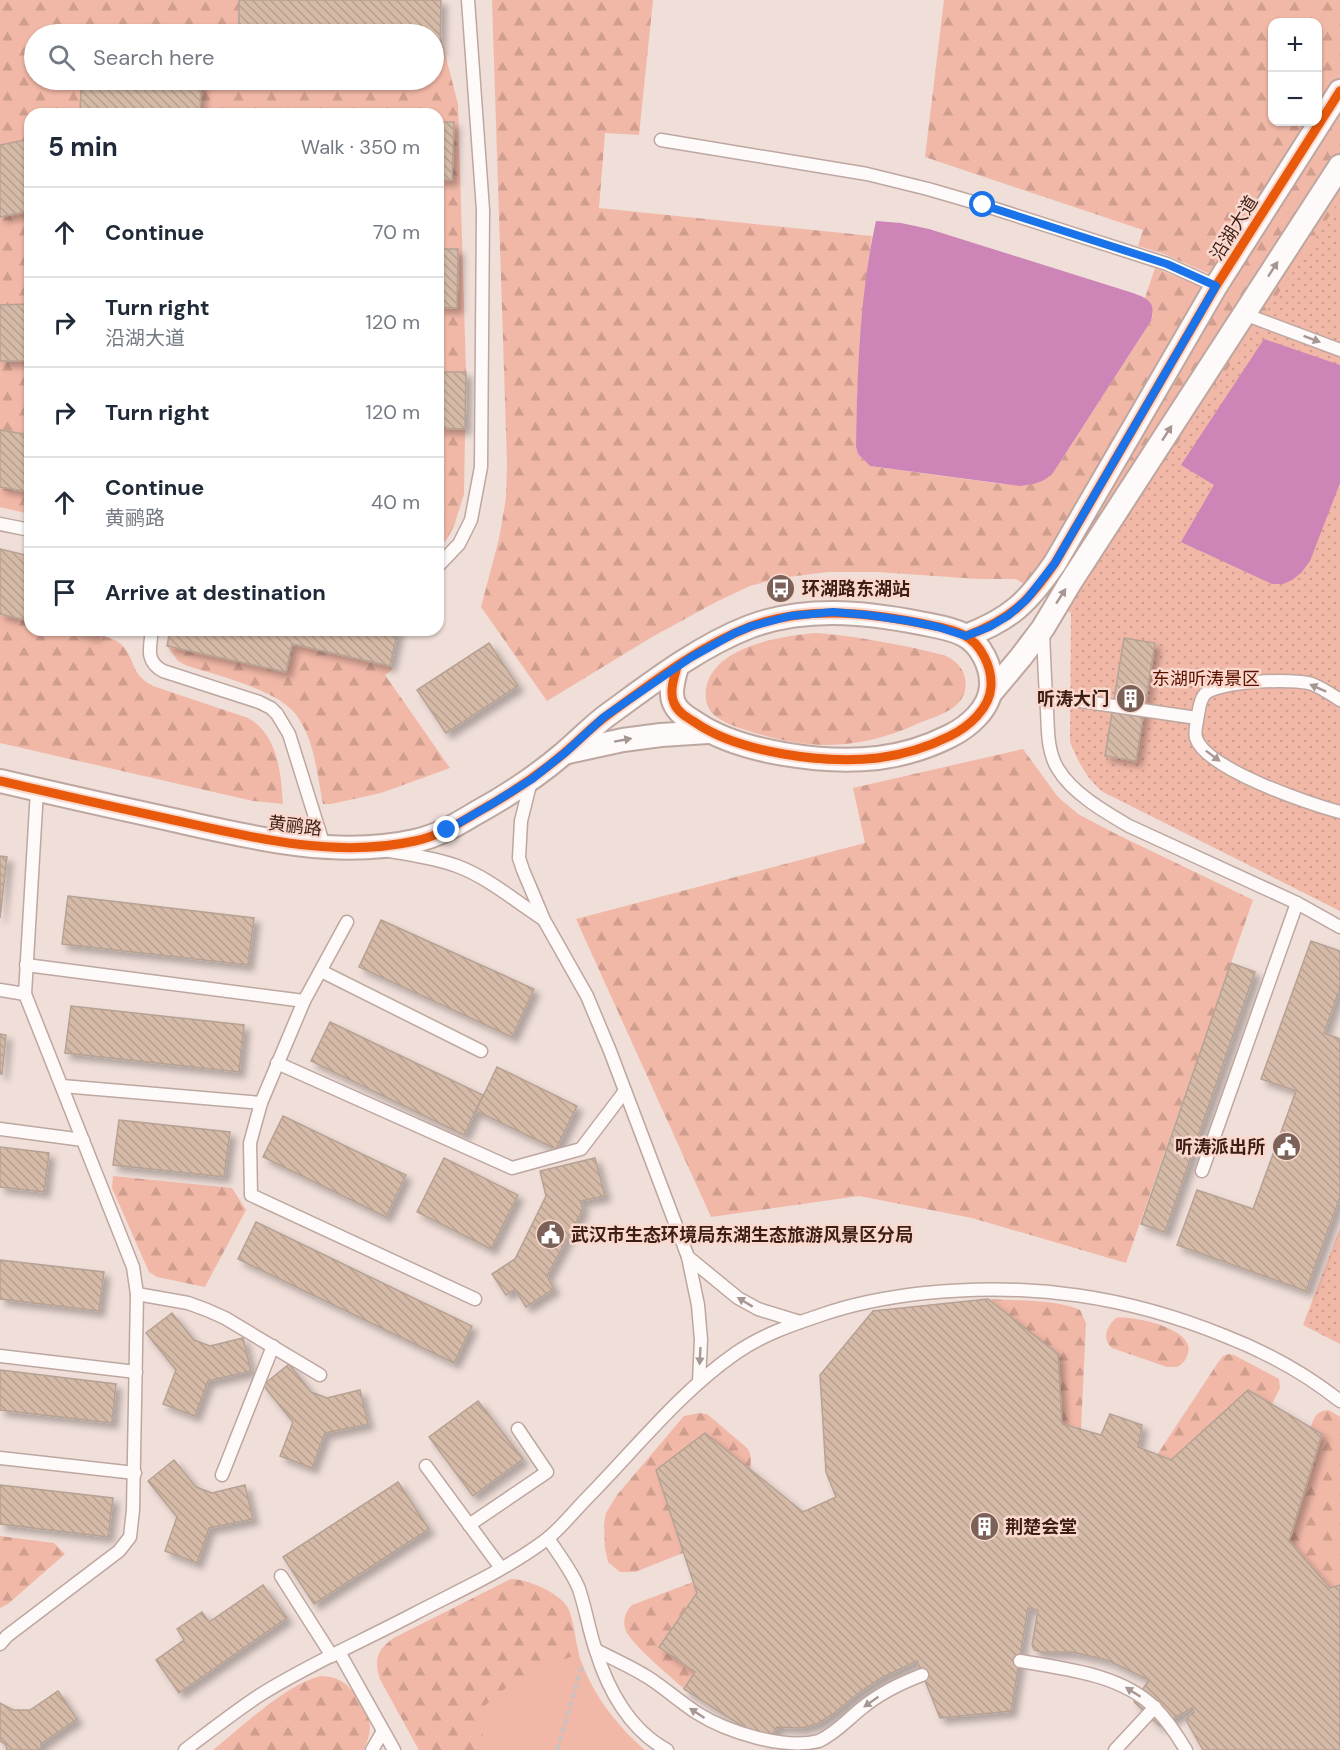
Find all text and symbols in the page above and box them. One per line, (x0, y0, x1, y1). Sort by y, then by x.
map controls (1268, 18, 1322, 126)
button: + (1268, 18, 1322, 72)
search box (24, 24, 444, 90)
icon: search (45, 41, 78, 74)
text: Search here (93, 43, 214, 72)
button: − (1268, 72, 1322, 126)
text: 5 min (48, 130, 118, 164)
text: Walk · 350 m (301, 134, 420, 160)
route start (969, 191, 995, 217)
street label: 沿湖大道 (1205, 191, 1263, 265)
icon: ahead (48, 216, 81, 249)
text: Continue (105, 218, 204, 247)
text: 70 m (373, 219, 420, 245)
one-way arrow (1268, 261, 1279, 277)
text: Turn right (105, 293, 210, 322)
icon: right (48, 306, 81, 339)
text: 120 m (366, 309, 420, 335)
text: 沿湖大道 (105, 325, 185, 351)
one-way arrow (1303, 335, 1321, 345)
icon: right (48, 396, 81, 429)
text: Turn right (105, 398, 210, 427)
text: 120 m (366, 399, 420, 425)
one-way arrow (1162, 425, 1173, 441)
text: Continue (105, 473, 204, 502)
icon: ahead (48, 486, 81, 519)
text: 40 m (371, 489, 420, 515)
text: 黄鹂路 (105, 505, 165, 531)
bus stop icon: 环湖路东湖站 (765, 573, 797, 605)
icon: arrive (48, 576, 81, 609)
place label: 环湖路东湖站 (802, 577, 910, 601)
text: Arrive at destination (105, 578, 326, 607)
one-way arrow (1056, 588, 1067, 605)
park label: 东湖听涛景区 (1152, 667, 1260, 691)
building icon: 听涛大门 (1114, 683, 1146, 715)
one-way arrow (1309, 683, 1327, 693)
place label: 听涛大门 (1037, 687, 1109, 711)
one-way arrow (614, 735, 633, 744)
one-way arrow (1205, 750, 1221, 762)
street label: 黄鹂路 (267, 811, 323, 841)
route end (433, 816, 459, 842)
public building icon: 听涛派出所 (1270, 1131, 1302, 1163)
place label: 听涛派出所 (1175, 1135, 1265, 1159)
public building icon: 武汉市生态环境局东湖生态旅游风景区分局 (534, 1219, 566, 1251)
place label: 武汉市生态环境局东湖生态旅游风景区分局 (571, 1223, 913, 1247)
one-way arrow (737, 1296, 753, 1307)
one-way arrow (696, 1347, 705, 1366)
building icon: 荆楚会堂 (968, 1511, 1000, 1543)
place label: 荆楚会堂 (1005, 1515, 1077, 1539)
one-way arrow (1125, 1687, 1141, 1698)
one-way arrow (863, 1696, 879, 1708)
one-way arrow (689, 1707, 706, 1718)

